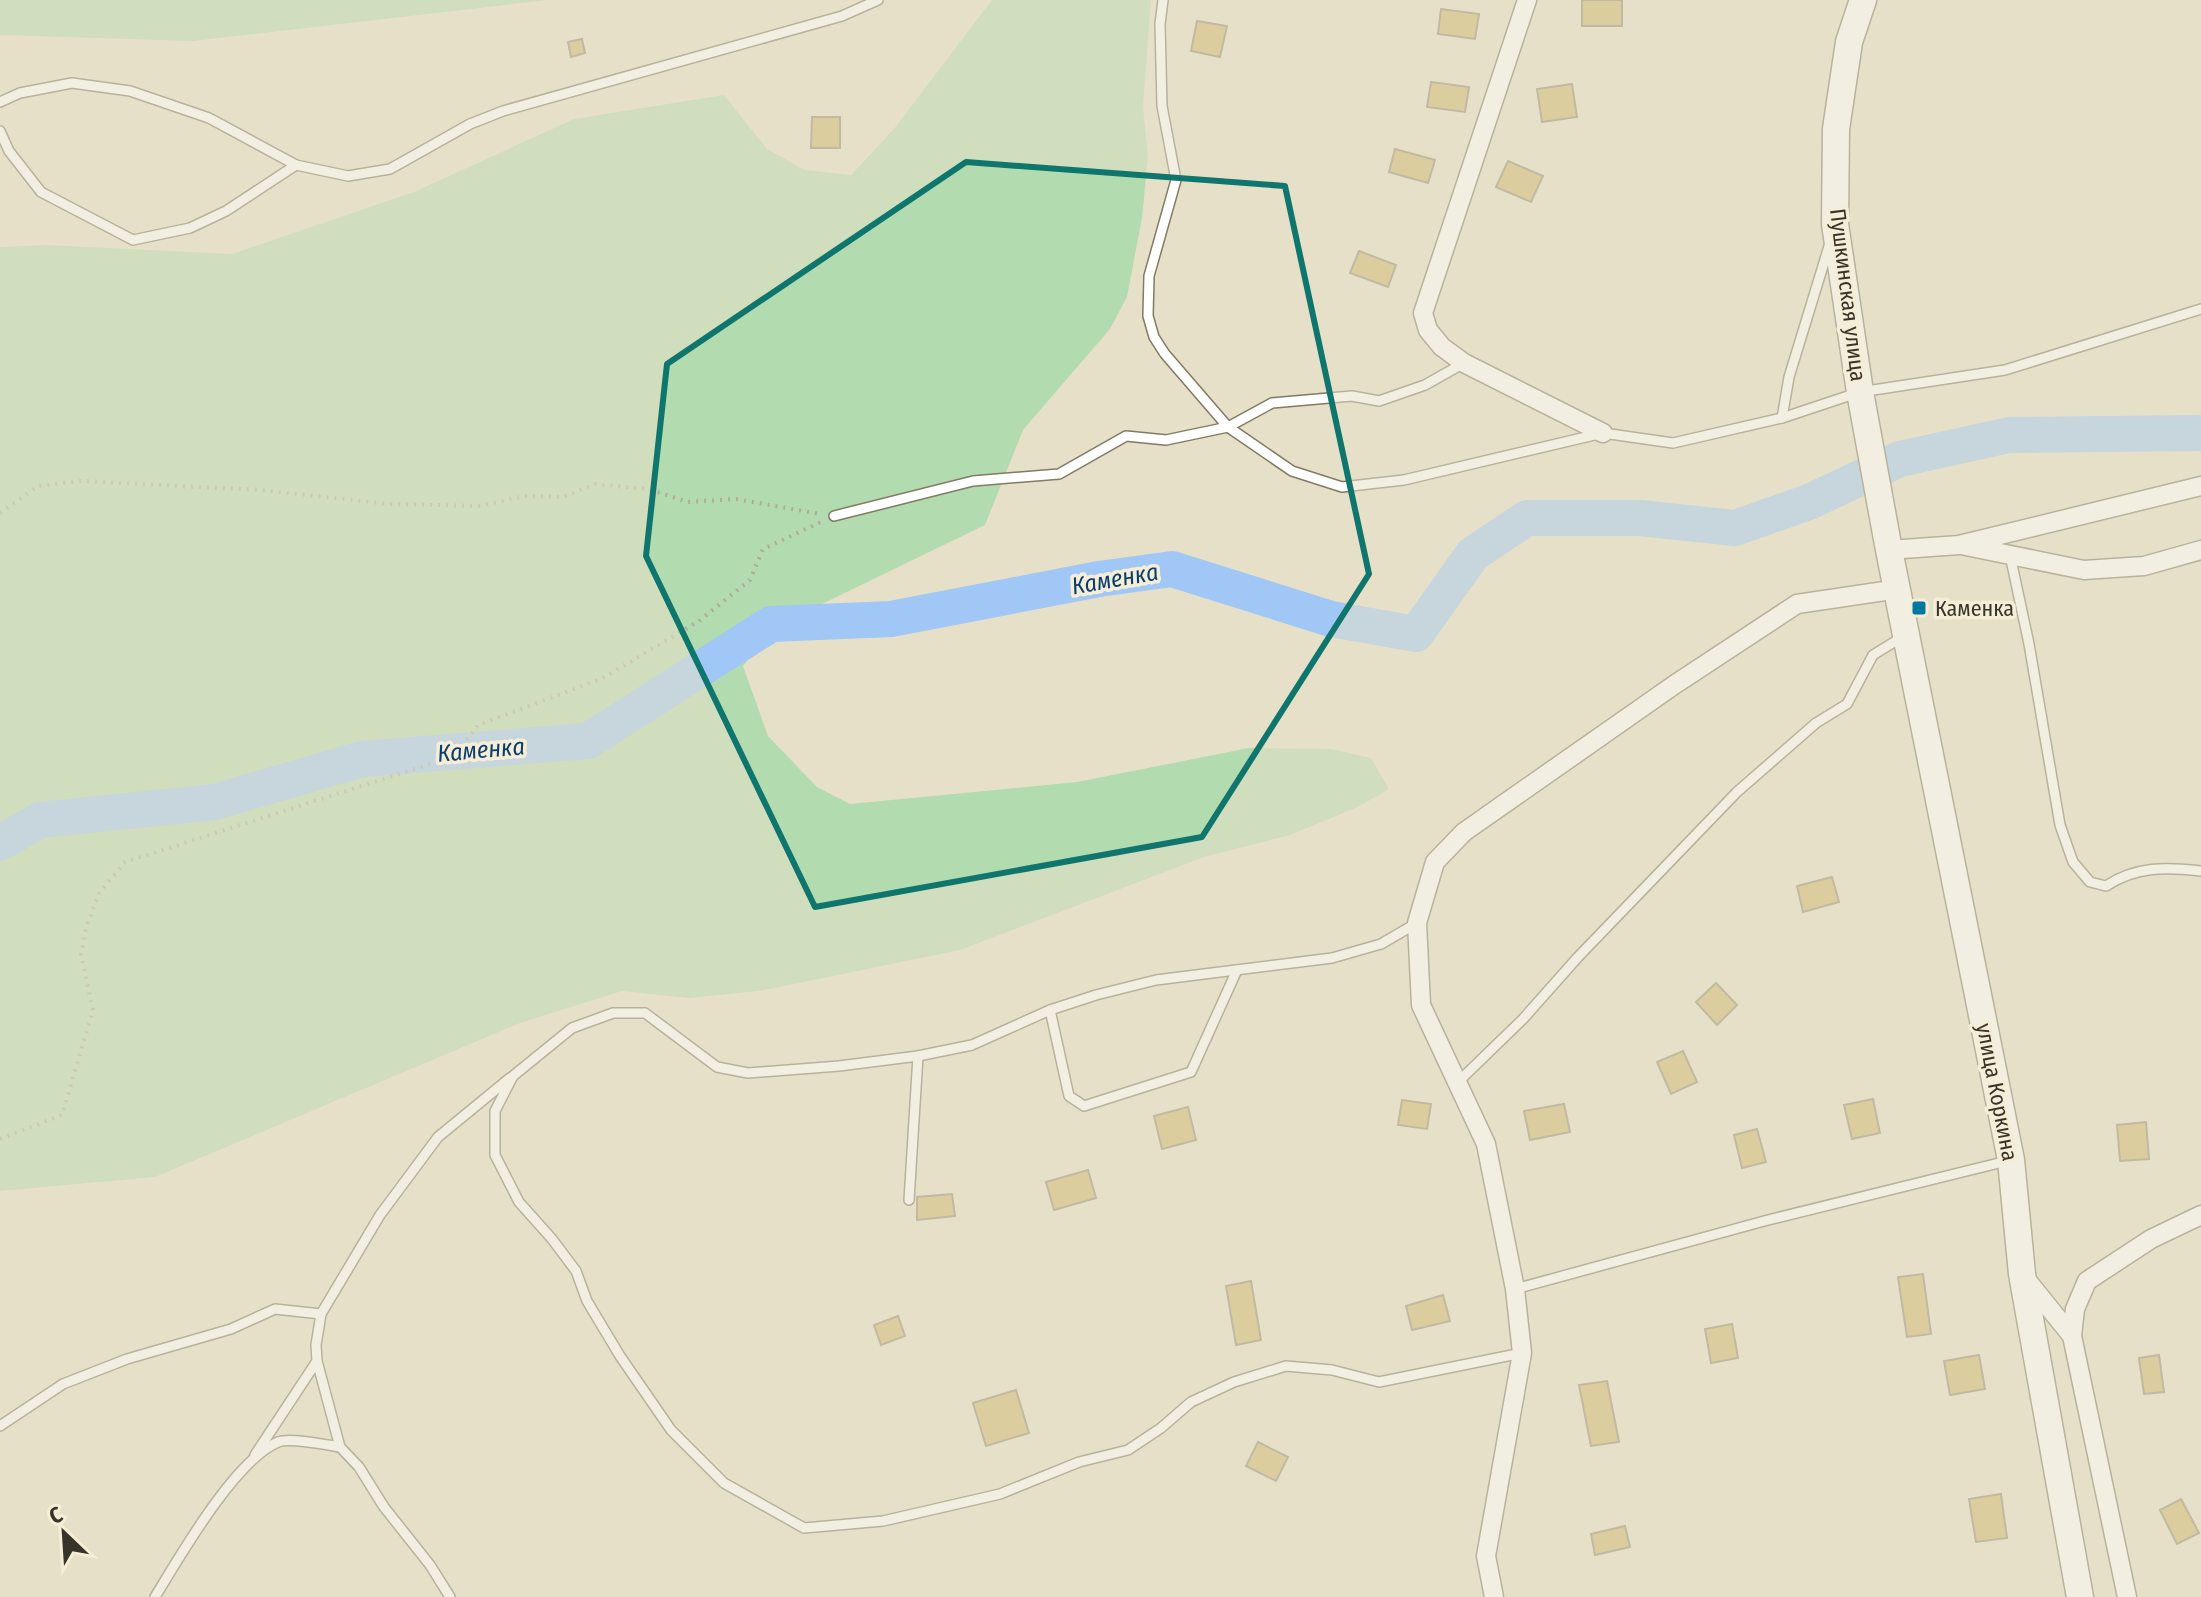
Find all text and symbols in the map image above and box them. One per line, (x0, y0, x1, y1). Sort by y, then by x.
street label: Пушкинская улица (1824, 207, 1872, 383)
water label: Каменка (1069, 558, 1161, 600)
place label: Каменка (1935, 595, 2014, 622)
marker: Каменка (1910, 599, 1928, 617)
water label: Каменка (436, 732, 526, 768)
street label: улица Коркина (1970, 1021, 2024, 1163)
north arrow (24, 1493, 104, 1573)
text: С (45, 1500, 67, 1530)

